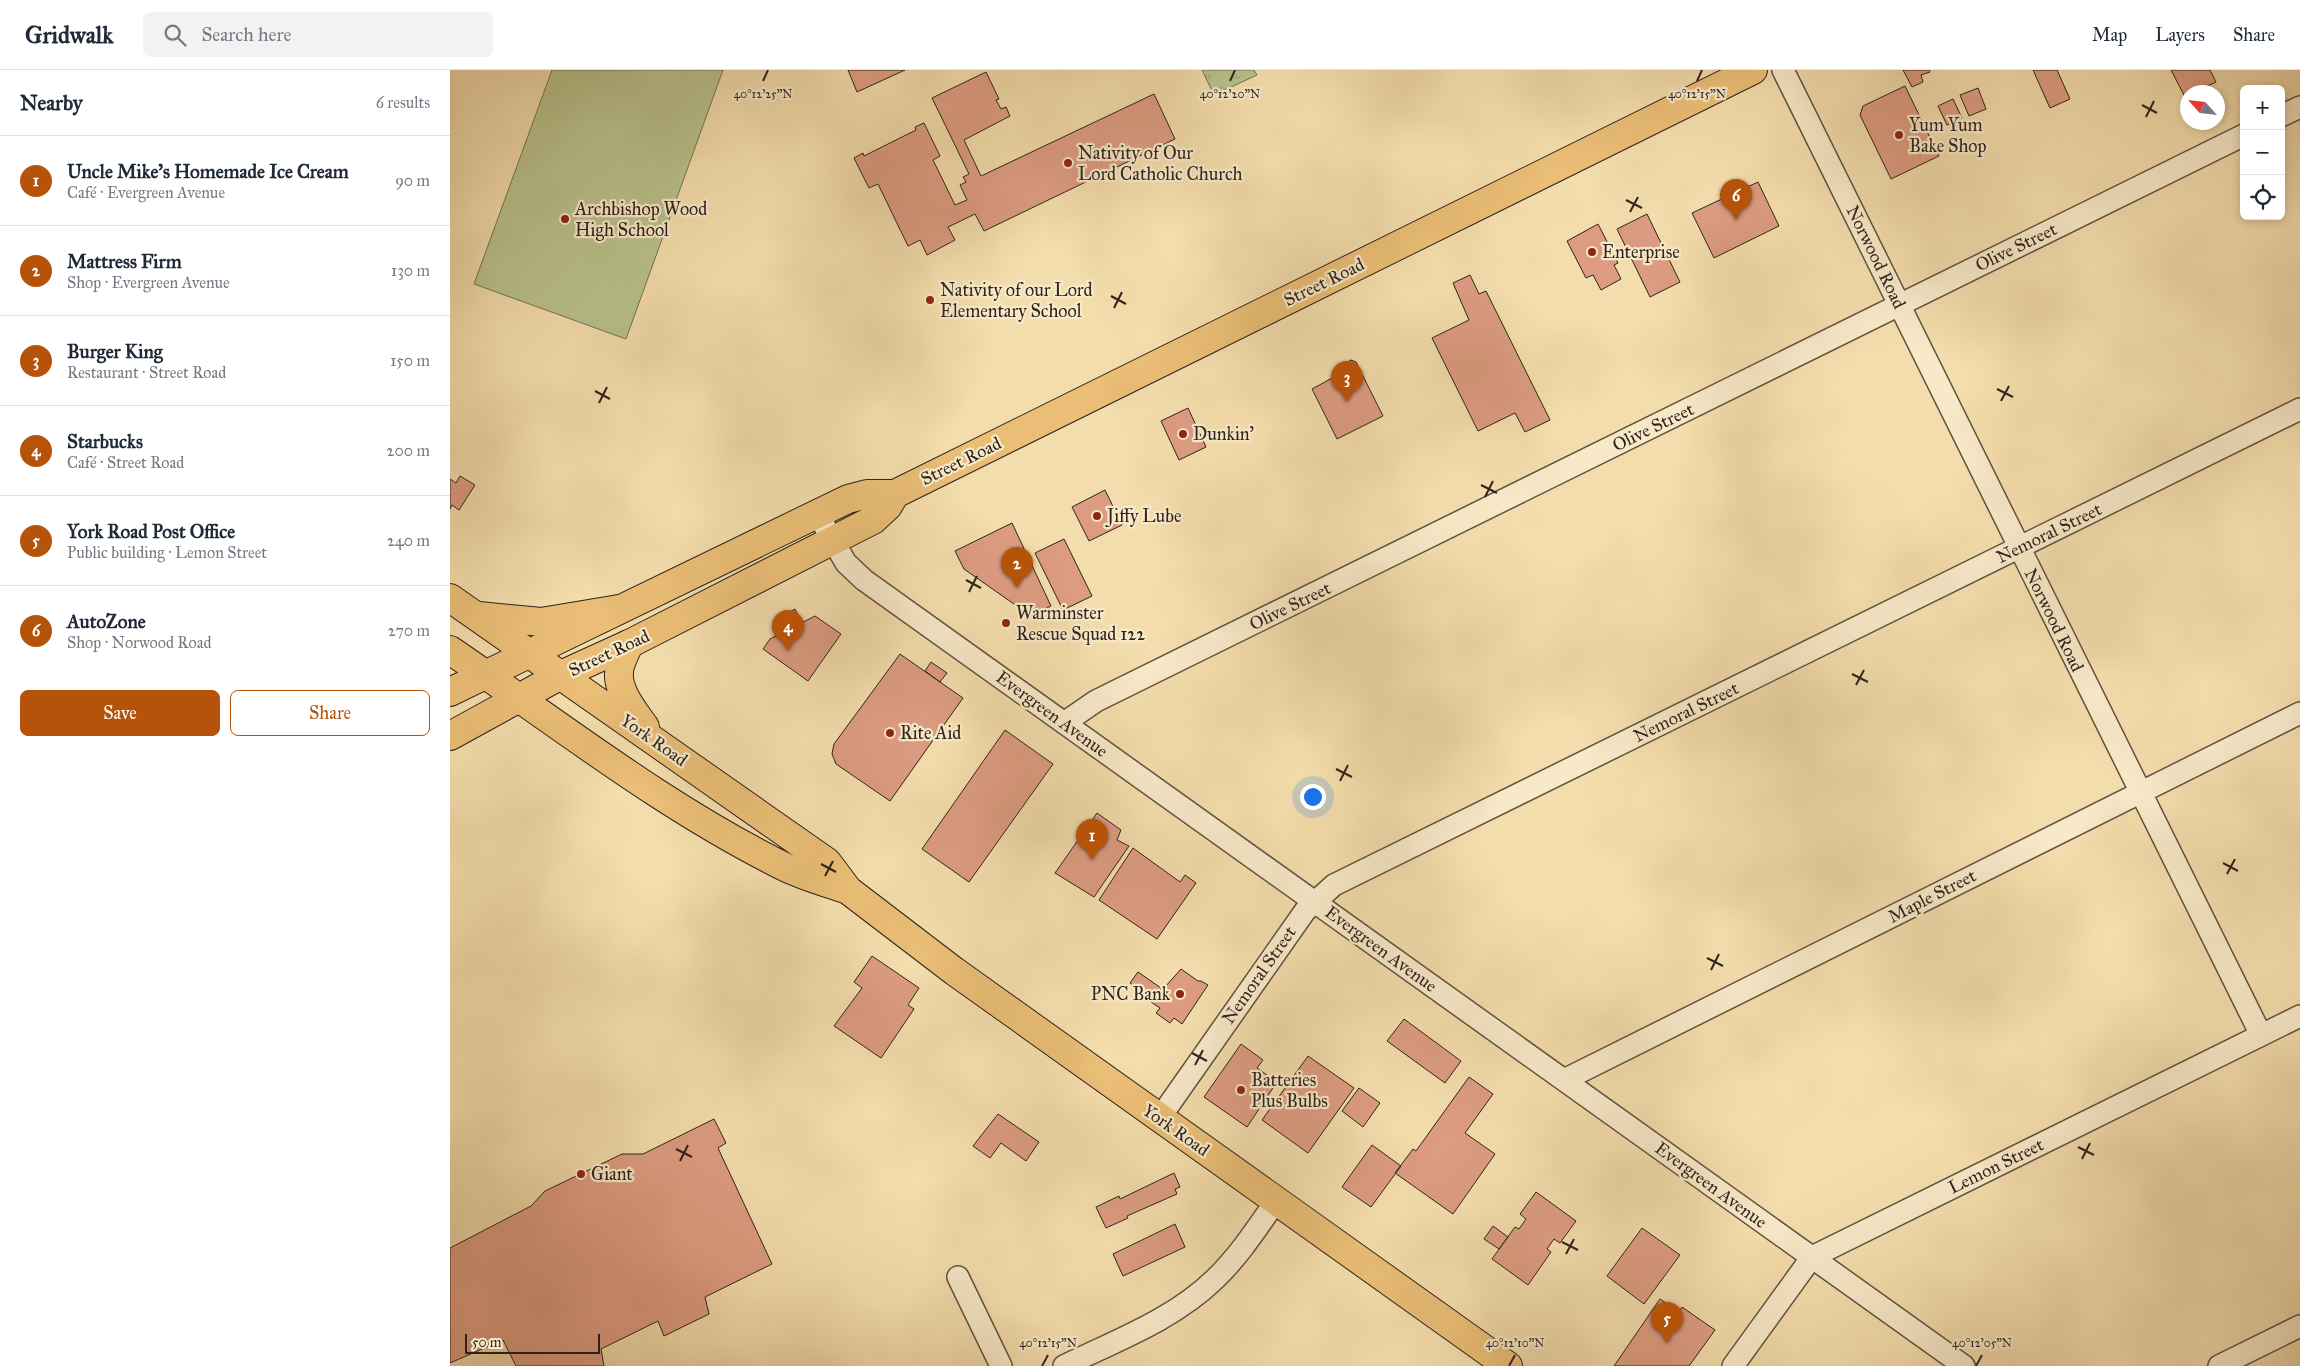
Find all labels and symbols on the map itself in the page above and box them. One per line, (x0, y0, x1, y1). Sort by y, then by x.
north arrow (2180, 85, 2225, 130)
text: 40°12'25"N (734, 87, 792, 101)
text: 40°12'20"N (1200, 87, 1260, 101)
text: 40°12'15"N (1668, 87, 1726, 101)
place label: Yum Yum Bake Shop (1909, 114, 1987, 157)
marker: Yum Yum Bake Shop (1893, 129, 1905, 141)
place label: Nativity of Our Lord Catholic Church (1078, 142, 1243, 185)
marker: Nativity of Our Lord Catholic Church (1062, 157, 1074, 169)
pin: 6 (1720, 179, 1752, 220)
place label: Archbishop Wood High School (574, 198, 707, 242)
street label: Norwood Road (1841, 202, 1911, 312)
marker: Archbishop Wood High School (559, 213, 571, 225)
street label: Olive Street (1972, 218, 2061, 276)
place label: Enterprise (1602, 241, 1680, 263)
marker: Enterprise (1586, 246, 1598, 258)
street label: Street Road (1280, 253, 1368, 311)
place label: Nativity of our Lord Elementary School (940, 279, 1093, 322)
marker: Nativity of our Lord Elementary School (924, 294, 936, 306)
pin: 3 (1331, 361, 1363, 402)
street label: Olive Street (1609, 398, 1698, 456)
place label: Dunkin' (1193, 423, 1254, 445)
marker: Dunkin' (1177, 428, 1189, 440)
street label: Street Road (917, 432, 1005, 490)
street label: Nemoral Street (1993, 498, 2106, 568)
place label: Jiffy Lube (1105, 505, 1181, 528)
marker: Jiffy Lube (1091, 510, 1103, 522)
pin: 2 (1001, 547, 1033, 588)
street label: Norwood Road (2019, 565, 2089, 675)
street label: Olive Street (1246, 577, 1335, 635)
place label: Warminster Rescue Squad 122 (1016, 602, 1145, 646)
pin: 4 (772, 610, 804, 651)
marker: Warminster Rescue Squad 122 (1000, 617, 1012, 629)
street label: Street Road (565, 625, 653, 681)
street label: Evergreen Avenue (991, 666, 1112, 763)
street label: Nemoral Street (1630, 677, 1743, 747)
street label: York Road (616, 709, 692, 771)
place label: Rite Aid (900, 722, 961, 744)
marker: Rite Aid (884, 727, 896, 739)
your location (1300, 784, 1326, 810)
pin: 1 (1076, 819, 1108, 860)
street label: Maple Street (1884, 864, 1980, 928)
street label: Evergreen Avenue (1320, 901, 1441, 998)
street label: Nemoral Street (1217, 921, 1301, 1028)
place label: PNC Bank (1091, 983, 1171, 1005)
marker: PNC Bank (1174, 988, 1186, 1000)
place label: Batteries Plus Bulbs (1251, 1069, 1328, 1112)
marker: Batteries Plus Bulbs (1235, 1084, 1247, 1096)
street label: York Road (1138, 1099, 1214, 1161)
street label: Lemon Street (1945, 1133, 2048, 1199)
street label: Evergreen Avenue (1650, 1137, 1771, 1234)
place label: Giant (591, 1163, 633, 1185)
marker: Giant (575, 1168, 587, 1180)
pin: 5 (1651, 1302, 1683, 1343)
scale bar (465, 1331, 600, 1354)
text: 40°12'15"N (1019, 1336, 1077, 1350)
text: 40°12'10"N (1485, 1336, 1545, 1350)
text: 40°12'05"N (1952, 1336, 2012, 1350)

